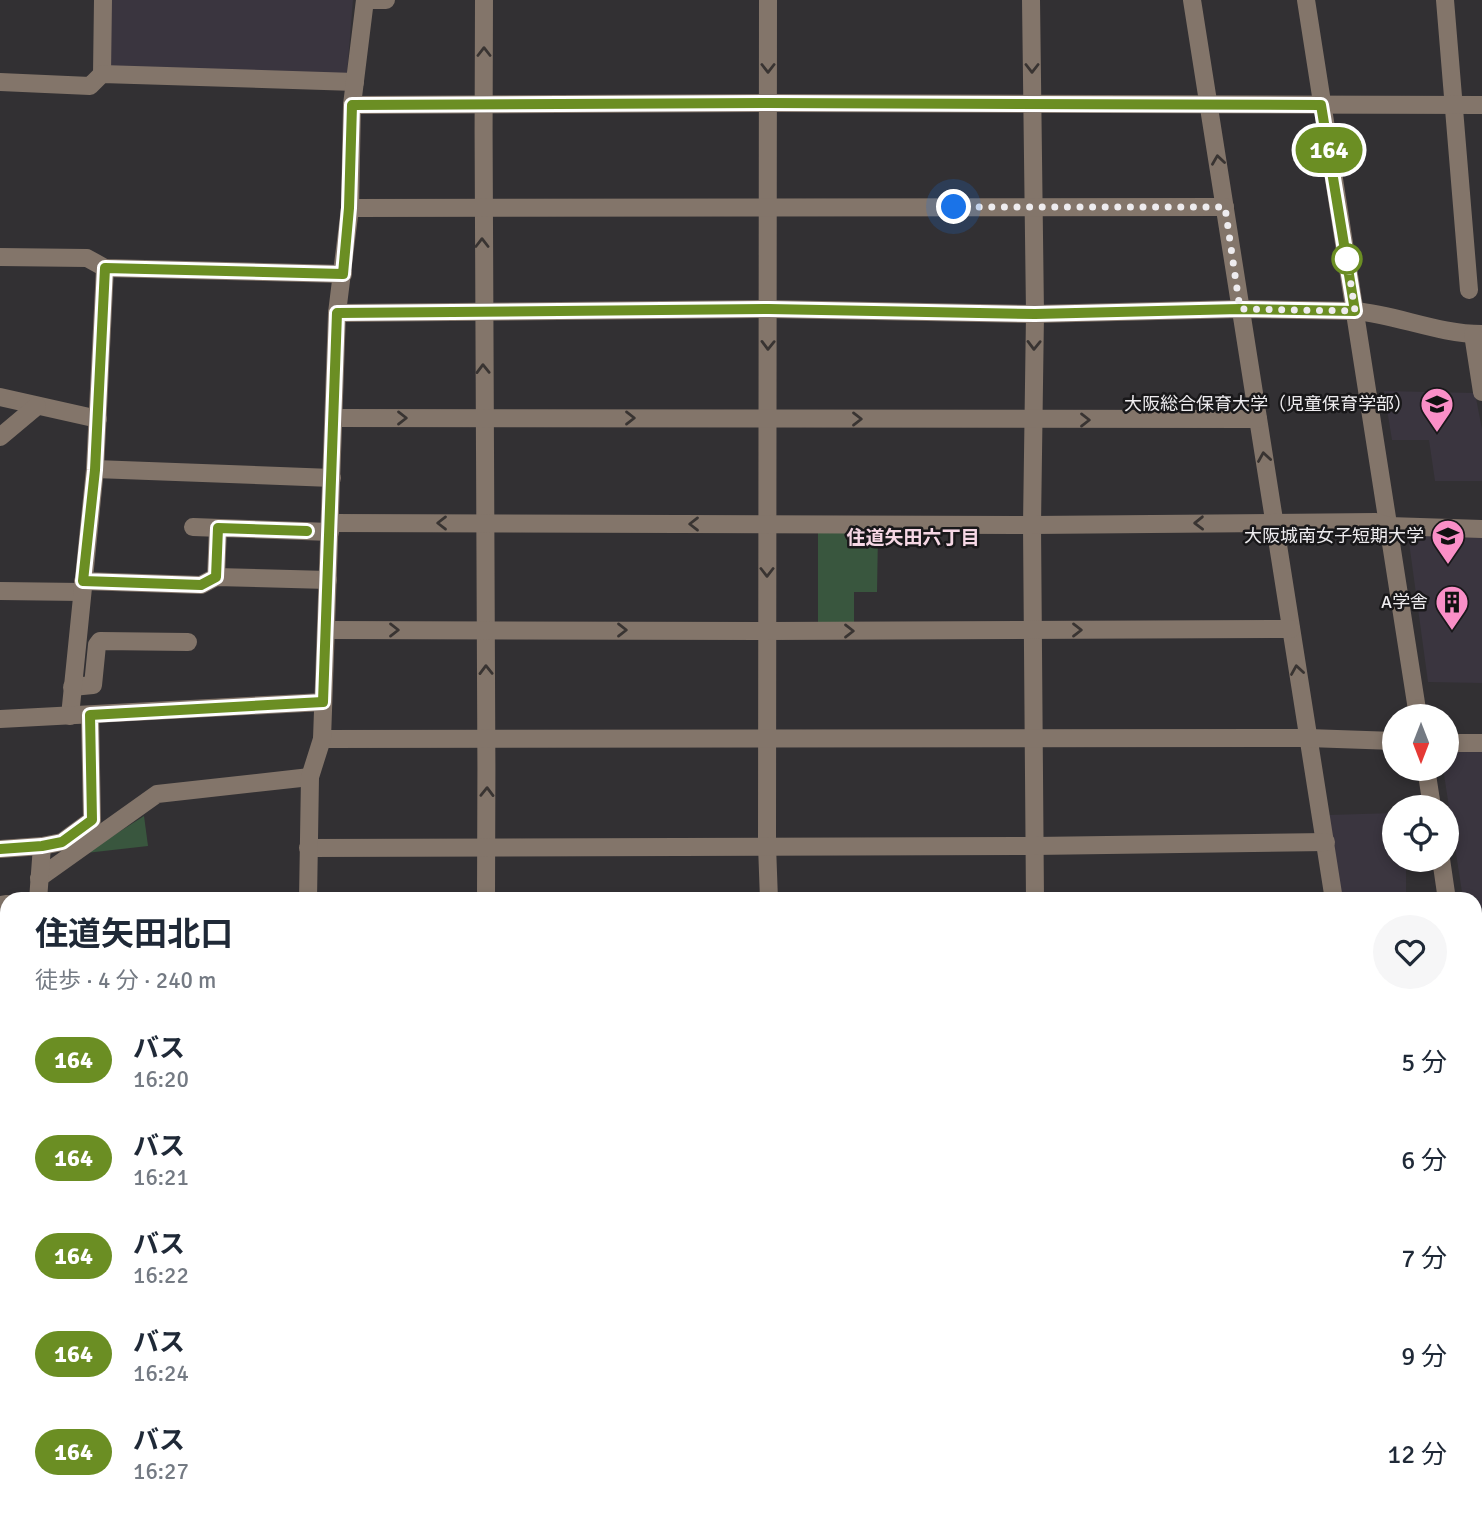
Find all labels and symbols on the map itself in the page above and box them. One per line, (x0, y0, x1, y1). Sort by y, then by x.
one-way arrow (476, 46, 492, 56)
one-way arrow (760, 63, 776, 74)
one-way arrow (1024, 63, 1040, 74)
line badge: 164 (1289, 127, 1369, 173)
one-way arrow (1211, 154, 1226, 166)
your location (936, 189, 971, 224)
one-way arrow (474, 237, 490, 248)
unlabelled marker (1332, 244, 1362, 274)
one-way arrow (761, 339, 776, 350)
one-way arrow (1027, 339, 1042, 350)
one-way arrow (475, 364, 491, 374)
school or university icon: 大阪総合保育大学（児童保育学部） (1418, 385, 1456, 434)
place label: 大阪総合保育大学（児童保育学部） (1124, 393, 1412, 415)
one-way arrow (398, 410, 408, 426)
one-way arrow (625, 410, 636, 426)
one-way arrow (853, 411, 863, 427)
one-way arrow (1080, 412, 1091, 428)
one-way arrow (1257, 451, 1272, 463)
one-way arrow (436, 515, 447, 531)
one-way arrow (1193, 515, 1203, 531)
one-way arrow (688, 516, 699, 532)
school or university icon: 大阪城南女子短期大学 (1429, 517, 1467, 566)
place label: 大阪城南女子短期大学 (1244, 525, 1424, 547)
district label: 住道矢田六丁目 (846, 526, 980, 550)
one-way arrow (759, 567, 775, 578)
building icon: A学舎 (1433, 583, 1471, 632)
place label: A学舎 (1381, 591, 1428, 613)
one-way arrow (390, 622, 400, 638)
one-way arrow (617, 622, 628, 638)
one-way arrow (1072, 622, 1083, 638)
one-way arrow (845, 623, 855, 639)
one-way arrow (1290, 664, 1305, 676)
one-way arrow (478, 665, 494, 675)
north arrow (1382, 704, 1460, 780)
one-way arrow (479, 787, 495, 797)

